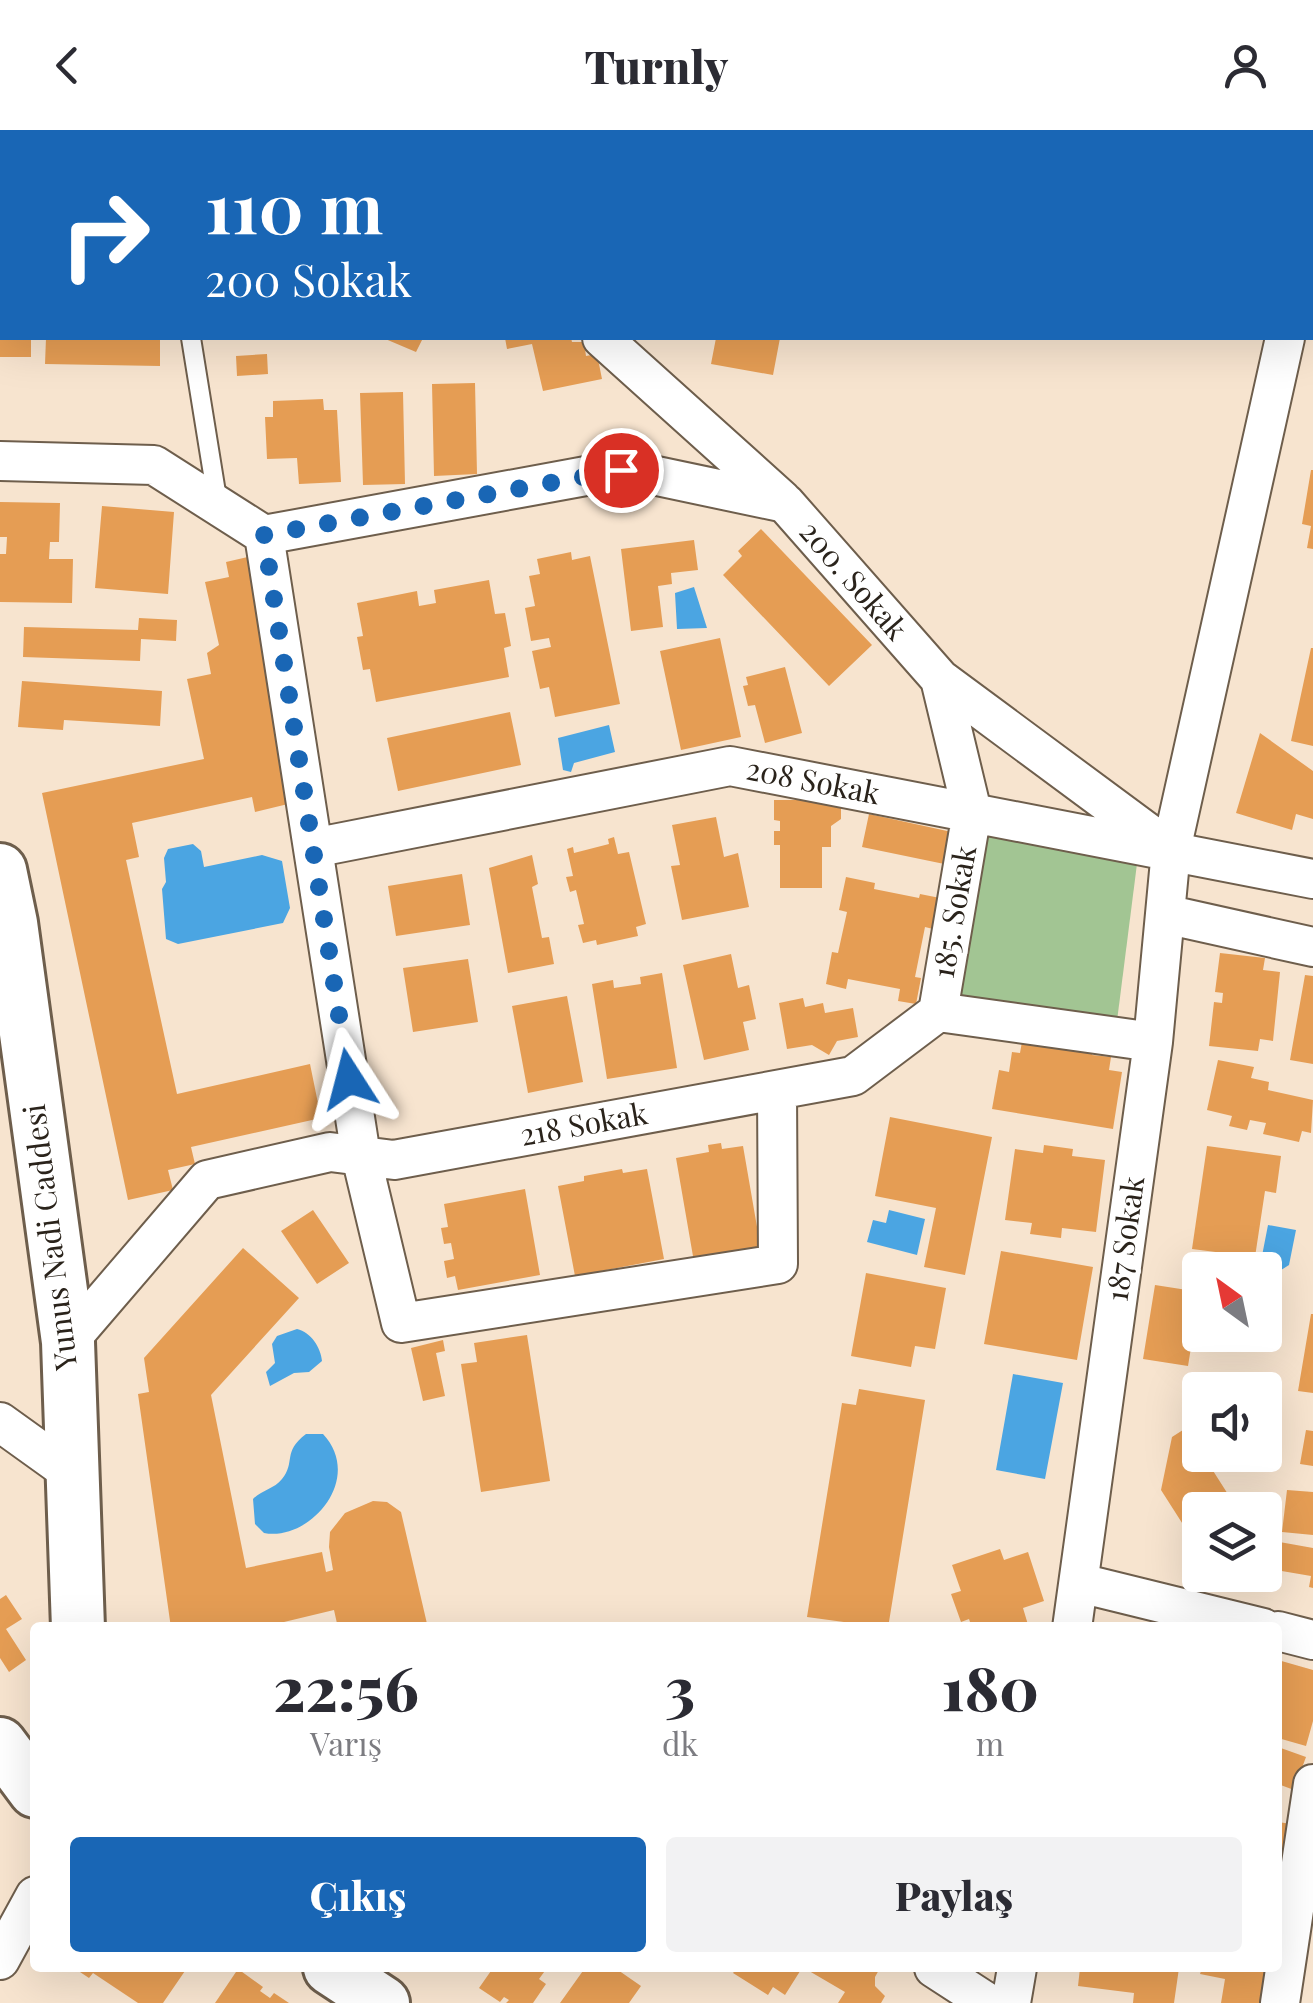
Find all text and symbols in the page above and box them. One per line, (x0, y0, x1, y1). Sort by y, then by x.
text: Turnly (585, 35, 728, 95)
icon: back (40, 38, 95, 93)
icon: person (1218, 38, 1273, 93)
text: 110 m (205, 158, 383, 252)
icon: right (40, 170, 170, 300)
text: 200 Sokak (205, 248, 412, 308)
pin (579, 428, 664, 513)
icon: arrive (594, 443, 649, 498)
street label: 200. Sokak (792, 512, 918, 648)
street label: 208 Sokak (743, 747, 884, 813)
street label: 185. Sokak (922, 842, 984, 981)
position arrow (297, 1027, 401, 1131)
street label: 218 Sokak (517, 1092, 651, 1154)
street label: Yunus Nadi Caddesi (13, 1102, 85, 1373)
street label: 187 Sokak (1095, 1173, 1153, 1304)
north arrow (1182, 1252, 1282, 1352)
map controls (1182, 1252, 1282, 1592)
button: sound (1182, 1372, 1282, 1472)
button: layers (1182, 1492, 1282, 1592)
text: 22:56 (273, 1646, 419, 1726)
text: 3 (665, 1646, 695, 1726)
text: 180 (941, 1646, 1039, 1726)
text: Varış (310, 1721, 382, 1764)
text: dk (662, 1721, 698, 1764)
text: m (976, 1721, 1004, 1764)
button: Çıkış (70, 1837, 646, 1952)
button: Paylaş (666, 1837, 1242, 1952)

